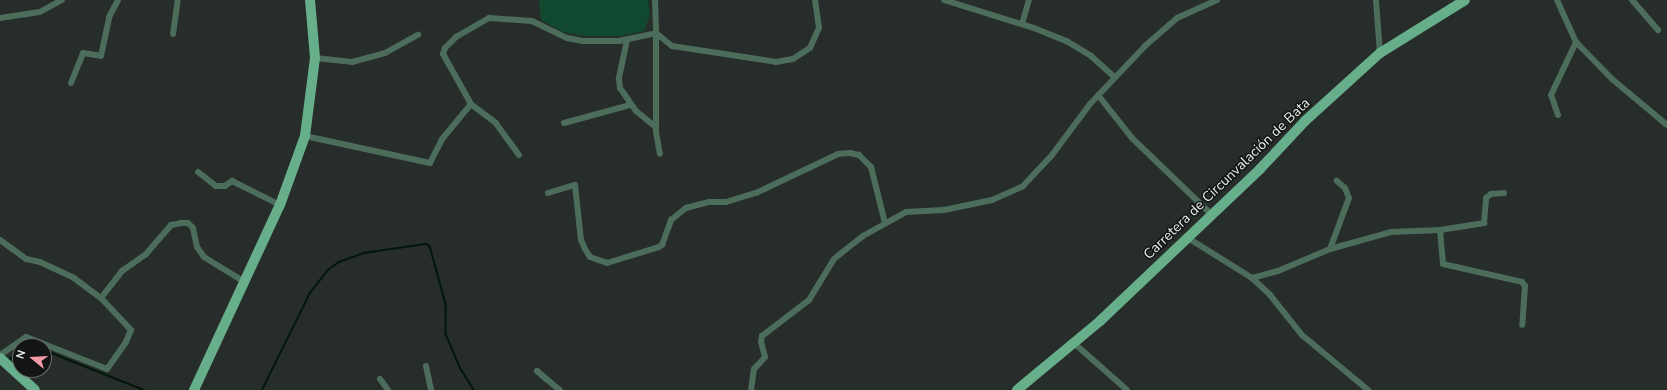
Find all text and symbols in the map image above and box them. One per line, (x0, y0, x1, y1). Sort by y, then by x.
street label: Carretera de Circunvalación de Bata (1140, 95, 1314, 263)
north arrow (12, 338, 52, 378)
text: N (13, 348, 29, 361)

